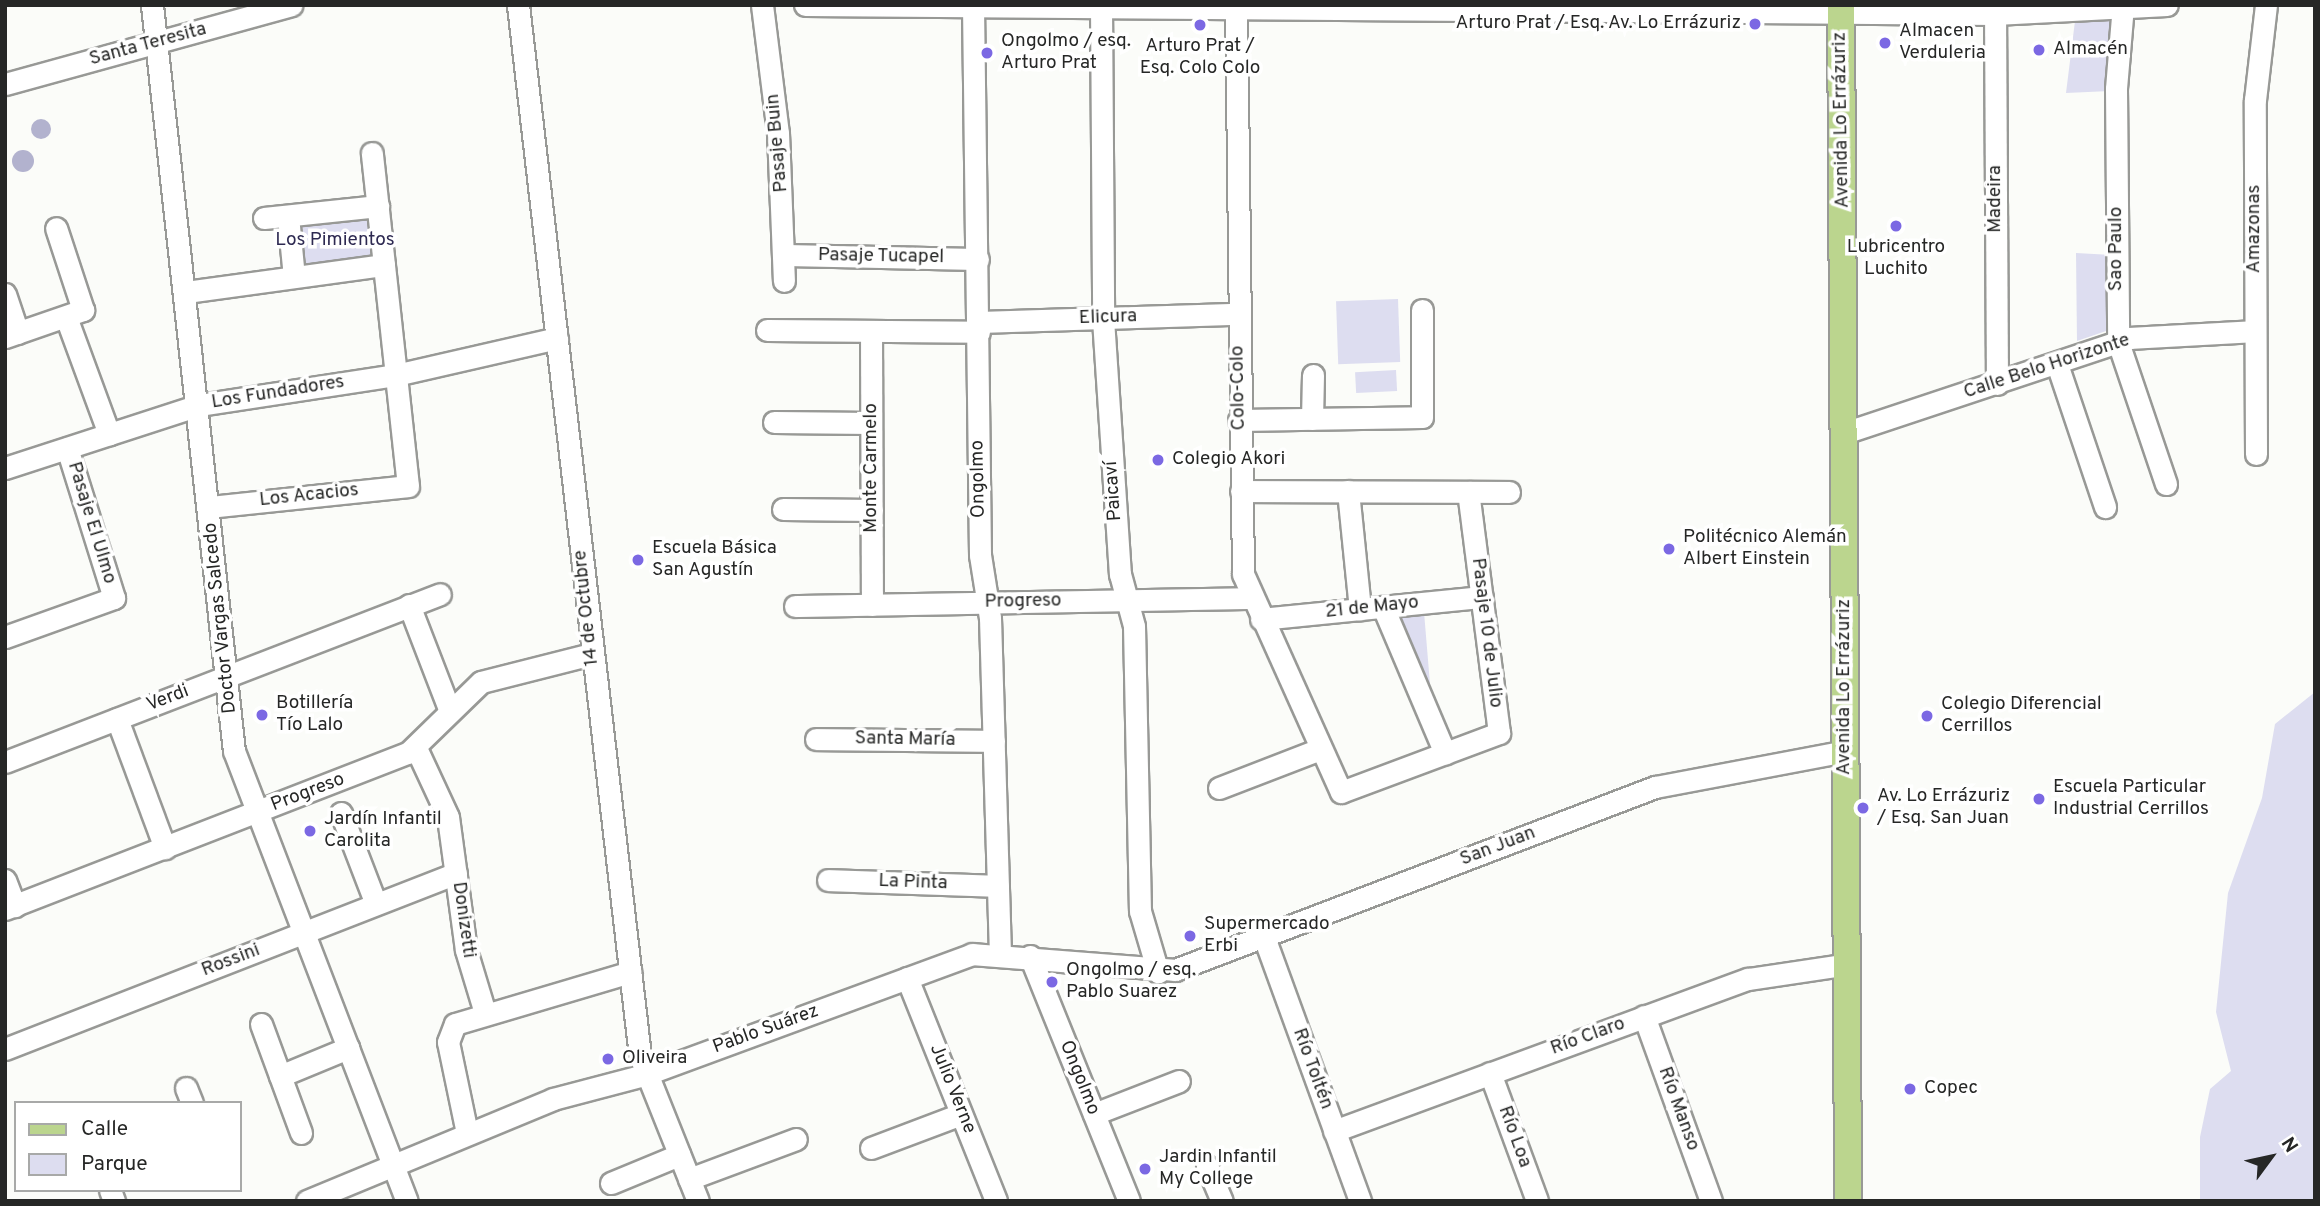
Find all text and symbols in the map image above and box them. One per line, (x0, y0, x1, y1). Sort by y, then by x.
place label: Arturo Prat / Esq. Av. Lo Errázuriz (1455, 13, 1741, 35)
marker: Arturo Prat / Esq. Av. Lo Errázuriz (1747, 16, 1763, 32)
marker: Arturo Prat / Esq. Colo Colo (1192, 17, 1208, 33)
street label: Santa Teresita (87, 18, 209, 72)
place label: Almacen Verduleria (1899, 21, 1986, 65)
place label: Ongolmo / esq. Arturo Prat (1001, 31, 1131, 75)
street label: Avenida Lo Errázuriz (1829, 32, 1855, 208)
marker: Almacen Verduleria (1877, 35, 1893, 51)
place label: Arturo Prat / Esq. Colo Colo (1140, 36, 1260, 80)
place label: Almacén (2053, 39, 2128, 61)
marker: Almacén (2031, 42, 2047, 58)
marker: Ongolmo / esq. Arturo Prat (979, 45, 995, 61)
street label: Pasaje Buin (762, 93, 794, 193)
street label: Madeira (1985, 165, 2007, 233)
street label: Amazonas (2244, 185, 2266, 273)
street label: Sao Paulo (2106, 207, 2128, 291)
marker: Lubricentro Luchito (1888, 218, 1904, 234)
park label: Los Pimientos (275, 230, 395, 252)
place label: Lubricentro Luchito (1847, 237, 1945, 281)
street label: Pasaje Tucapel (817, 244, 945, 270)
street label: Elicura (1078, 306, 1138, 330)
street label: Calle Belo Horizonte (1961, 329, 2133, 405)
street label: Colo-Colo (1227, 345, 1251, 431)
street label: Los Fundadores (210, 371, 346, 415)
street label: Monte Carmelo (861, 403, 883, 533)
street label: Ongolmo (967, 440, 991, 518)
place label: Colegio Akori (1172, 449, 1286, 471)
marker: Colegio Akori (1150, 452, 1166, 468)
street label: Pasaje El Ulmo (62, 459, 120, 587)
street label: Paicaví (1101, 460, 1127, 522)
street label: Los Acacios (258, 479, 360, 513)
street label: Doctor Vargas Salcedo (200, 521, 242, 715)
place label: Politécnico Alemán Albert Einstein (1683, 527, 1848, 571)
place label: Escuela Básica San Agustín (652, 538, 777, 582)
marker: Politécnico Alemán Albert Einstein (1661, 541, 1677, 557)
street label: 14 de Octubre (570, 549, 604, 667)
marker: Escuela Básica San Agustín (630, 552, 646, 568)
street label: Pasaje 10 de Julio (1465, 557, 1507, 709)
street label: Progreso (984, 590, 1062, 614)
street label: 21 de Mayo (1324, 592, 1420, 624)
street label: Avenida Lo Errázuriz (1834, 599, 1856, 775)
street label: Verdi (144, 681, 192, 717)
place label: Botillería Tío Lalo (276, 693, 353, 737)
place label: Colegio Diferencial Cerrillos (1941, 694, 2102, 738)
marker: Botillería Tío Lalo (254, 707, 270, 723)
marker: Colegio Diferencial Cerrillos (1919, 708, 1935, 724)
street label: Santa María (854, 728, 956, 752)
street label: Progreso (268, 769, 348, 817)
place label: Escuela Particular Industrial Cerrillos (2053, 777, 2209, 821)
place label: Av. Lo Errázuriz / Esq. San Juan (1877, 786, 2010, 830)
marker: Escuela Particular Industrial Cerrillos (2031, 791, 2047, 807)
marker: Av. Lo Errázuriz / Esq. San Juan (1855, 800, 1871, 816)
place label: Jardín Infantil Carolita (324, 809, 442, 853)
street label: San Juan (1457, 822, 1539, 872)
marker: Jardín Infantil Carolita (302, 823, 318, 839)
street label: La Pinta (878, 870, 948, 896)
street label: Donizetti (446, 880, 480, 960)
place label: Supermercado Erbi (1204, 914, 1330, 958)
marker: Supermercado Erbi (1182, 928, 1198, 944)
street label: Rossini (199, 939, 263, 983)
place label: Ongolmo / esq. Pablo Suarez (1066, 960, 1196, 1004)
marker: Ongolmo / esq. Pablo Suarez (1044, 974, 1060, 990)
street label: Pablo Suárez (710, 1000, 822, 1060)
street label: Río Claro (1548, 1013, 1628, 1061)
street label: Río Toltén (1287, 1025, 1337, 1113)
street label: Ongolmo (1054, 1038, 1104, 1118)
street label: Julio Verne (924, 1040, 980, 1138)
place label: Oliveira (622, 1048, 687, 1070)
marker: Oliveira (600, 1051, 616, 1067)
street label: Río Manso (1652, 1064, 1704, 1154)
place label: Copec (1924, 1078, 1978, 1100)
marker: Copec (1902, 1081, 1918, 1097)
legend (14, 1101, 242, 1192)
street label: Río Loa (1492, 1103, 1536, 1171)
text: Calle (81, 1116, 128, 1143)
north arrow (2236, 1122, 2306, 1192)
text: N (2275, 1133, 2302, 1158)
place label: Jardin Infantil My College (1159, 1147, 1277, 1191)
text: Parque (81, 1151, 148, 1178)
marker: Jardin Infantil My College (1137, 1161, 1153, 1177)

